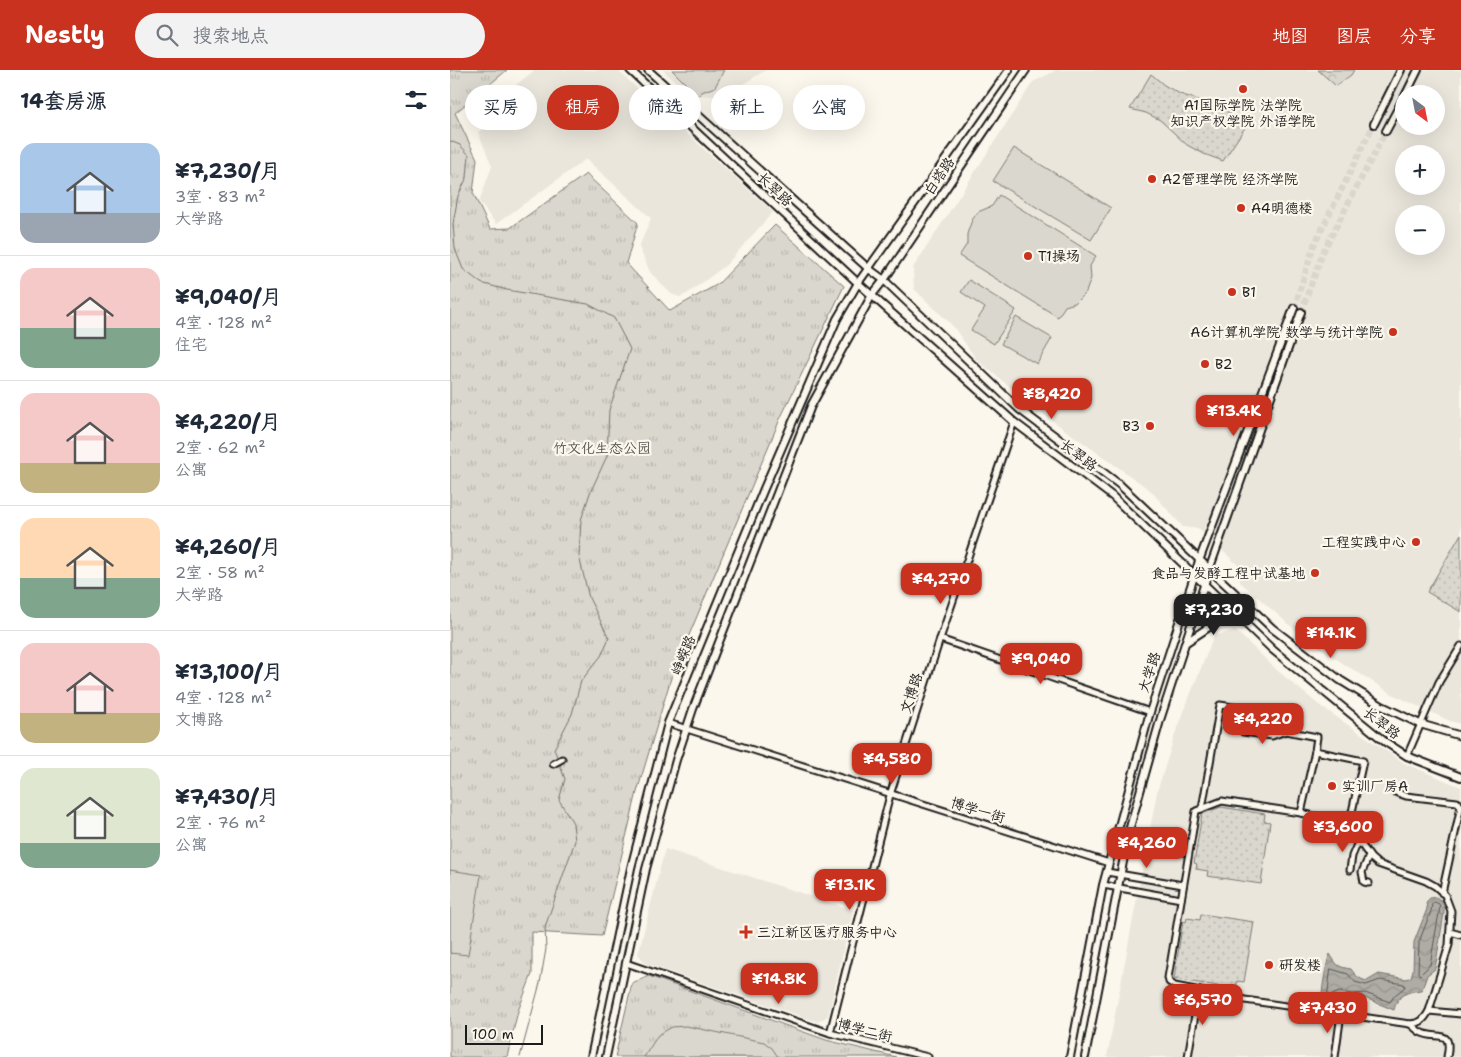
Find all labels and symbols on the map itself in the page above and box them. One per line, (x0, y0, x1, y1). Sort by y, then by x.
marker: A1国际学院 法学院 知识产权学院 外语学院 (1237, 83, 1249, 95)
north arrow (1395, 85, 1445, 135)
place label: A1国际学院 法学院 知识产权学院 外语学院 (1171, 96, 1315, 130)
street label: 白塔路 (920, 154, 958, 198)
street label: 长翠路 (754, 168, 796, 210)
place label: A2管理学院 经济学院 (1162, 170, 1298, 188)
marker: A2管理学院 经济学院 (1146, 173, 1158, 185)
place label: A4明德楼 (1251, 199, 1313, 217)
marker: A4明德楼 (1235, 202, 1247, 214)
place label: T1操场 (1038, 247, 1080, 265)
marker: T1操场 (1022, 250, 1034, 262)
place label: B1 (1242, 283, 1256, 301)
marker: B1 (1226, 286, 1238, 298)
place label: A6计算机学院 数学与统计学院 (1190, 323, 1383, 341)
marker: A6计算机学院 数学与统计学院 (1387, 326, 1399, 338)
place label: B2 (1215, 355, 1233, 373)
marker: B2 (1199, 358, 1211, 370)
pin: ¥8,420 (1011, 378, 1093, 420)
pin: ¥13.4K (1193, 394, 1275, 437)
place label: B3 (1122, 417, 1140, 435)
marker: B3 (1144, 420, 1156, 432)
street label: 长翠路 (1057, 435, 1101, 475)
park label: 竹文化生态公园 (553, 439, 651, 457)
place label: 工程实践中心 (1322, 533, 1406, 551)
marker: 工程实践中心 (1410, 536, 1422, 548)
pin: ¥4,270 (900, 562, 982, 605)
place label: 食品与发酵工程中试基地 (1151, 564, 1305, 582)
marker: 食品与发酵工程中试基地 (1309, 567, 1321, 579)
pin: ¥7,230 (1173, 594, 1255, 636)
pin: ¥14.1K (1290, 616, 1372, 659)
street label: 峥嵘路 (667, 632, 699, 678)
pin: ¥9,040 (1000, 642, 1082, 685)
street label: 大学路 (1134, 649, 1164, 695)
street label: 文博路 (896, 670, 926, 716)
pin: ¥4,220 (1222, 702, 1304, 745)
street label: 长翠路 (1360, 703, 1404, 743)
pin: ¥4,580 (851, 742, 933, 785)
place label: 实训厂房A (1342, 777, 1408, 795)
marker: 实训厂房A (1326, 780, 1338, 792)
street label: 博学一街 (949, 793, 1007, 827)
pin: ¥3,600 (1302, 810, 1384, 853)
pin: ¥4,260 (1106, 826, 1188, 869)
pin: ¥13.1K (809, 868, 891, 911)
place label: 三江新区医疗服务中心 (757, 923, 897, 941)
marker: 三江新区医疗服务中心 (739, 925, 753, 939)
place label: 研发楼 (1279, 956, 1321, 974)
marker: 研发楼 (1263, 959, 1275, 971)
pin: ¥14.8K (738, 962, 820, 1005)
pin: ¥6,570 (1162, 984, 1244, 1026)
pin: ¥7,430 (1287, 992, 1369, 1034)
street label: 博学二街 (836, 1014, 894, 1046)
scale bar (465, 1022, 542, 1045)

